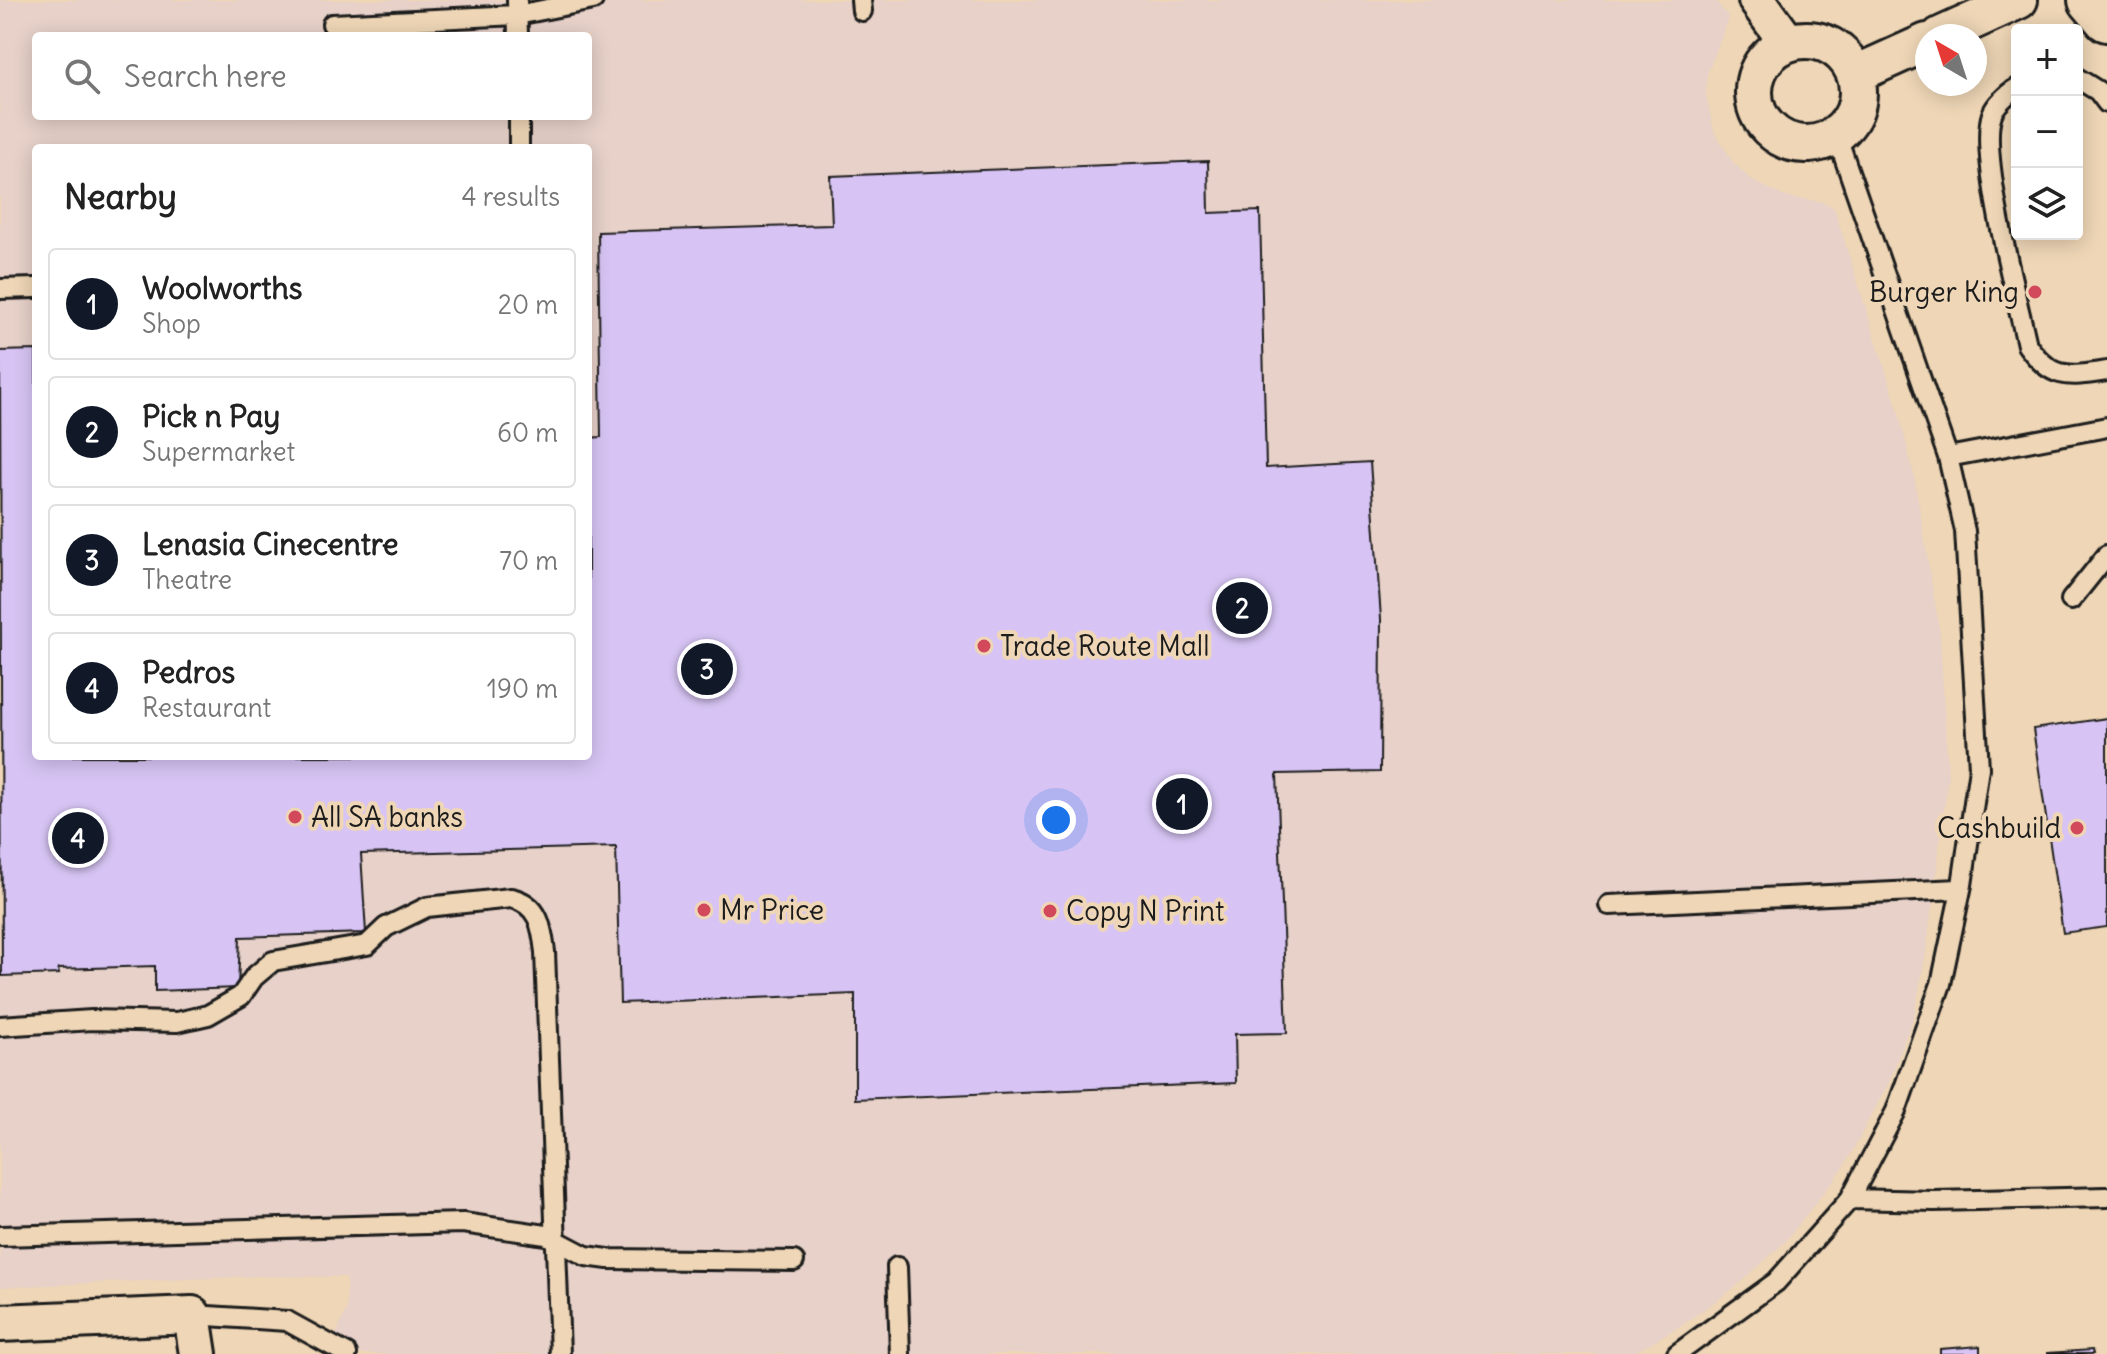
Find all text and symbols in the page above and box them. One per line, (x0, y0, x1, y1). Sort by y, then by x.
north arrow (1915, 24, 1987, 96)
map controls (2011, 24, 2083, 240)
button: + (2011, 24, 2083, 96)
search box (32, 32, 592, 120)
icon: search (60, 54, 104, 98)
text: Search here (124, 57, 287, 95)
button: − (2011, 96, 2083, 168)
button: layers (2011, 168, 2083, 240)
text: Nearby (64, 175, 177, 218)
text: 4 results (462, 180, 560, 213)
text: Woolworths (142, 269, 302, 307)
place label: Burger King (1869, 274, 2019, 310)
marker: Burger King (2026, 283, 2044, 301)
text: 1 (87, 288, 97, 321)
text: 20 m (498, 288, 558, 321)
text: Shop (142, 307, 201, 340)
text: Pick n Pay (142, 397, 280, 435)
text: 2 (85, 416, 99, 449)
text: 60 m (497, 416, 558, 449)
text: Supermarket (142, 435, 295, 468)
text: Lenasia Cinecentre (142, 525, 398, 563)
text: 3 (85, 544, 99, 577)
text: 70 m (499, 544, 558, 577)
text: Theatre (142, 563, 232, 596)
pin: 2 (1216, 578, 1268, 638)
place label: Trade Route Mall (1000, 628, 1209, 664)
marker: Trade Route Mall (975, 637, 993, 655)
pin: 3 (681, 639, 733, 699)
text: Pedros (142, 653, 235, 691)
text: 4 (84, 672, 100, 705)
text: 190 m (487, 672, 558, 705)
text: Restaurant (142, 691, 271, 724)
pin: 1 (1156, 774, 1208, 834)
place label: All SA banks (311, 799, 463, 835)
your location (1036, 800, 1076, 840)
pin: 4 (52, 808, 104, 868)
marker: All SA banks (286, 808, 304, 826)
place label: Cashbuild (1937, 810, 2061, 846)
marker: Cashbuild (2068, 819, 2086, 837)
place label: Mr Price (720, 892, 824, 928)
place label: Copy N Print (1066, 893, 1224, 929)
marker: Mr Price (695, 901, 713, 919)
marker: Copy N Print (1041, 902, 1059, 920)

